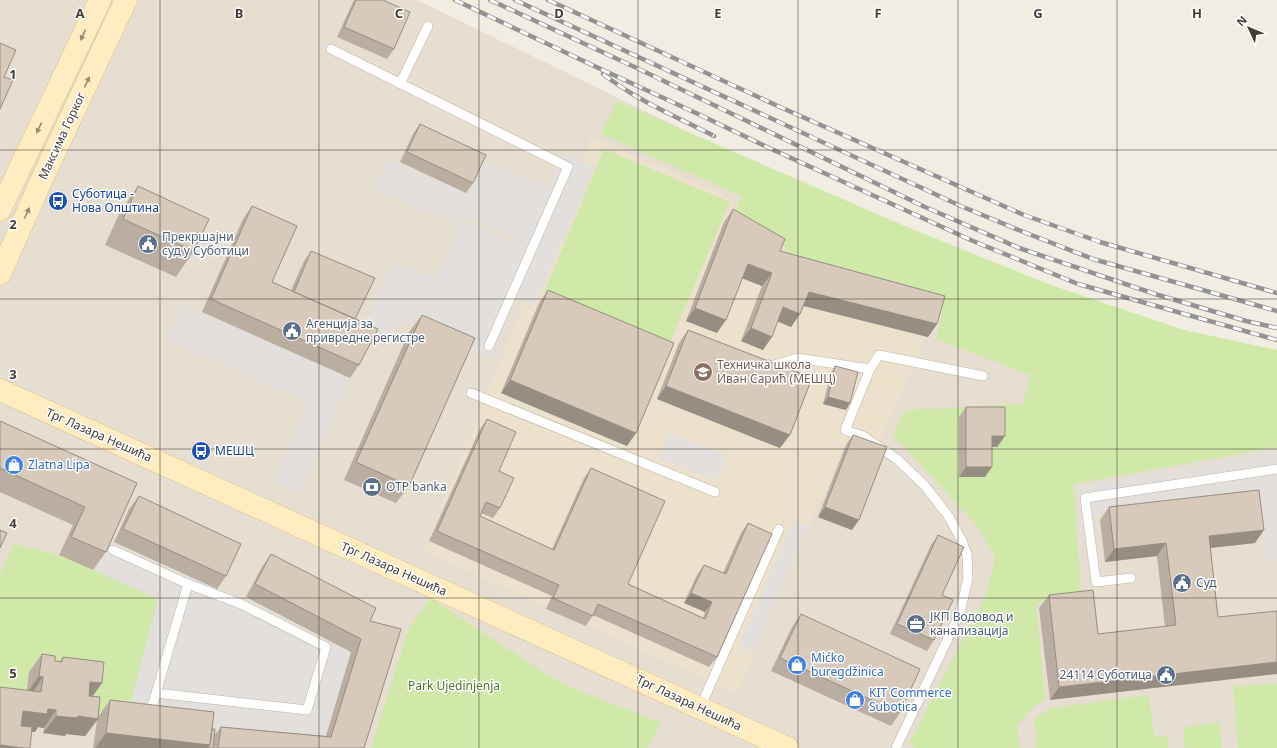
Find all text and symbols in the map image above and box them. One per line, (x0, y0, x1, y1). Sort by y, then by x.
text: A (76, 4, 85, 22)
text: B (235, 4, 243, 22)
text: C (395, 4, 403, 22)
text: D (554, 4, 564, 22)
text: E (714, 4, 722, 22)
text: F (874, 4, 882, 22)
text: G (1033, 4, 1043, 22)
text: H (1192, 4, 1202, 22)
north arrow (1229, 8, 1269, 48)
text: N (1233, 12, 1250, 29)
one-way arrow (80, 30, 86, 41)
text: 1 (9, 65, 17, 83)
one-way arrow (84, 76, 90, 87)
street label: Максима Горког (34, 89, 89, 182)
one-way arrow (36, 122, 42, 133)
place label: Суботица - Нова Општина (72, 185, 159, 216)
bus stop icon: Суботица - Нова Општина (47, 190, 69, 212)
one-way arrow (24, 207, 30, 218)
text: 2 (9, 215, 17, 233)
place label: Прекршајни суд у Суботици (162, 228, 249, 259)
public building icon: Прекршајни суд у Суботици (137, 233, 159, 255)
place label: Агенција за привредне регистре (306, 315, 425, 346)
public building icon: Агенција за привредне регистре (281, 320, 303, 342)
place label: Техничка школа Иван Сарић (МЕШЦ) (717, 356, 836, 387)
school or university icon: Техничка школа Иван Сарић (МЕШЦ) (692, 361, 714, 383)
text: 3 (9, 365, 17, 383)
street label: Трг Лазара Нешића (43, 404, 155, 466)
bus stop icon: МЕШЦ (190, 440, 212, 462)
place label: МЕШЦ (215, 442, 254, 459)
shop icon: Zlatna Lipa (3, 454, 25, 476)
place label: Zlatna Lipa (28, 456, 90, 473)
bank icon: OTP banka (361, 476, 383, 498)
place label: OTP banka (386, 478, 447, 495)
text: 4 (9, 514, 17, 532)
street label: Трг Лазара Нешића (338, 538, 450, 600)
public building icon: Суд (1171, 572, 1193, 594)
place label: Суд (1196, 574, 1217, 591)
place label: ЈКП Водовод и канализација (929, 608, 1014, 639)
office icon: ЈКП Водовод и канализација (905, 613, 927, 635)
place label: Mićko buregdžinica (811, 649, 884, 680)
shop icon: Mićko buregdžinica (786, 654, 808, 676)
text: 5 (9, 664, 17, 682)
public building icon: 24114 Суботица (1155, 664, 1177, 686)
place label: 24114 Суботица (1060, 666, 1152, 683)
street label: Трг Лазара Нешића (634, 671, 745, 734)
park label: Park Ujedinjenja (408, 677, 500, 694)
place label: KIT Commerce Subotica (869, 684, 952, 715)
shop icon: KIT Commerce Subotica (844, 689, 866, 711)

